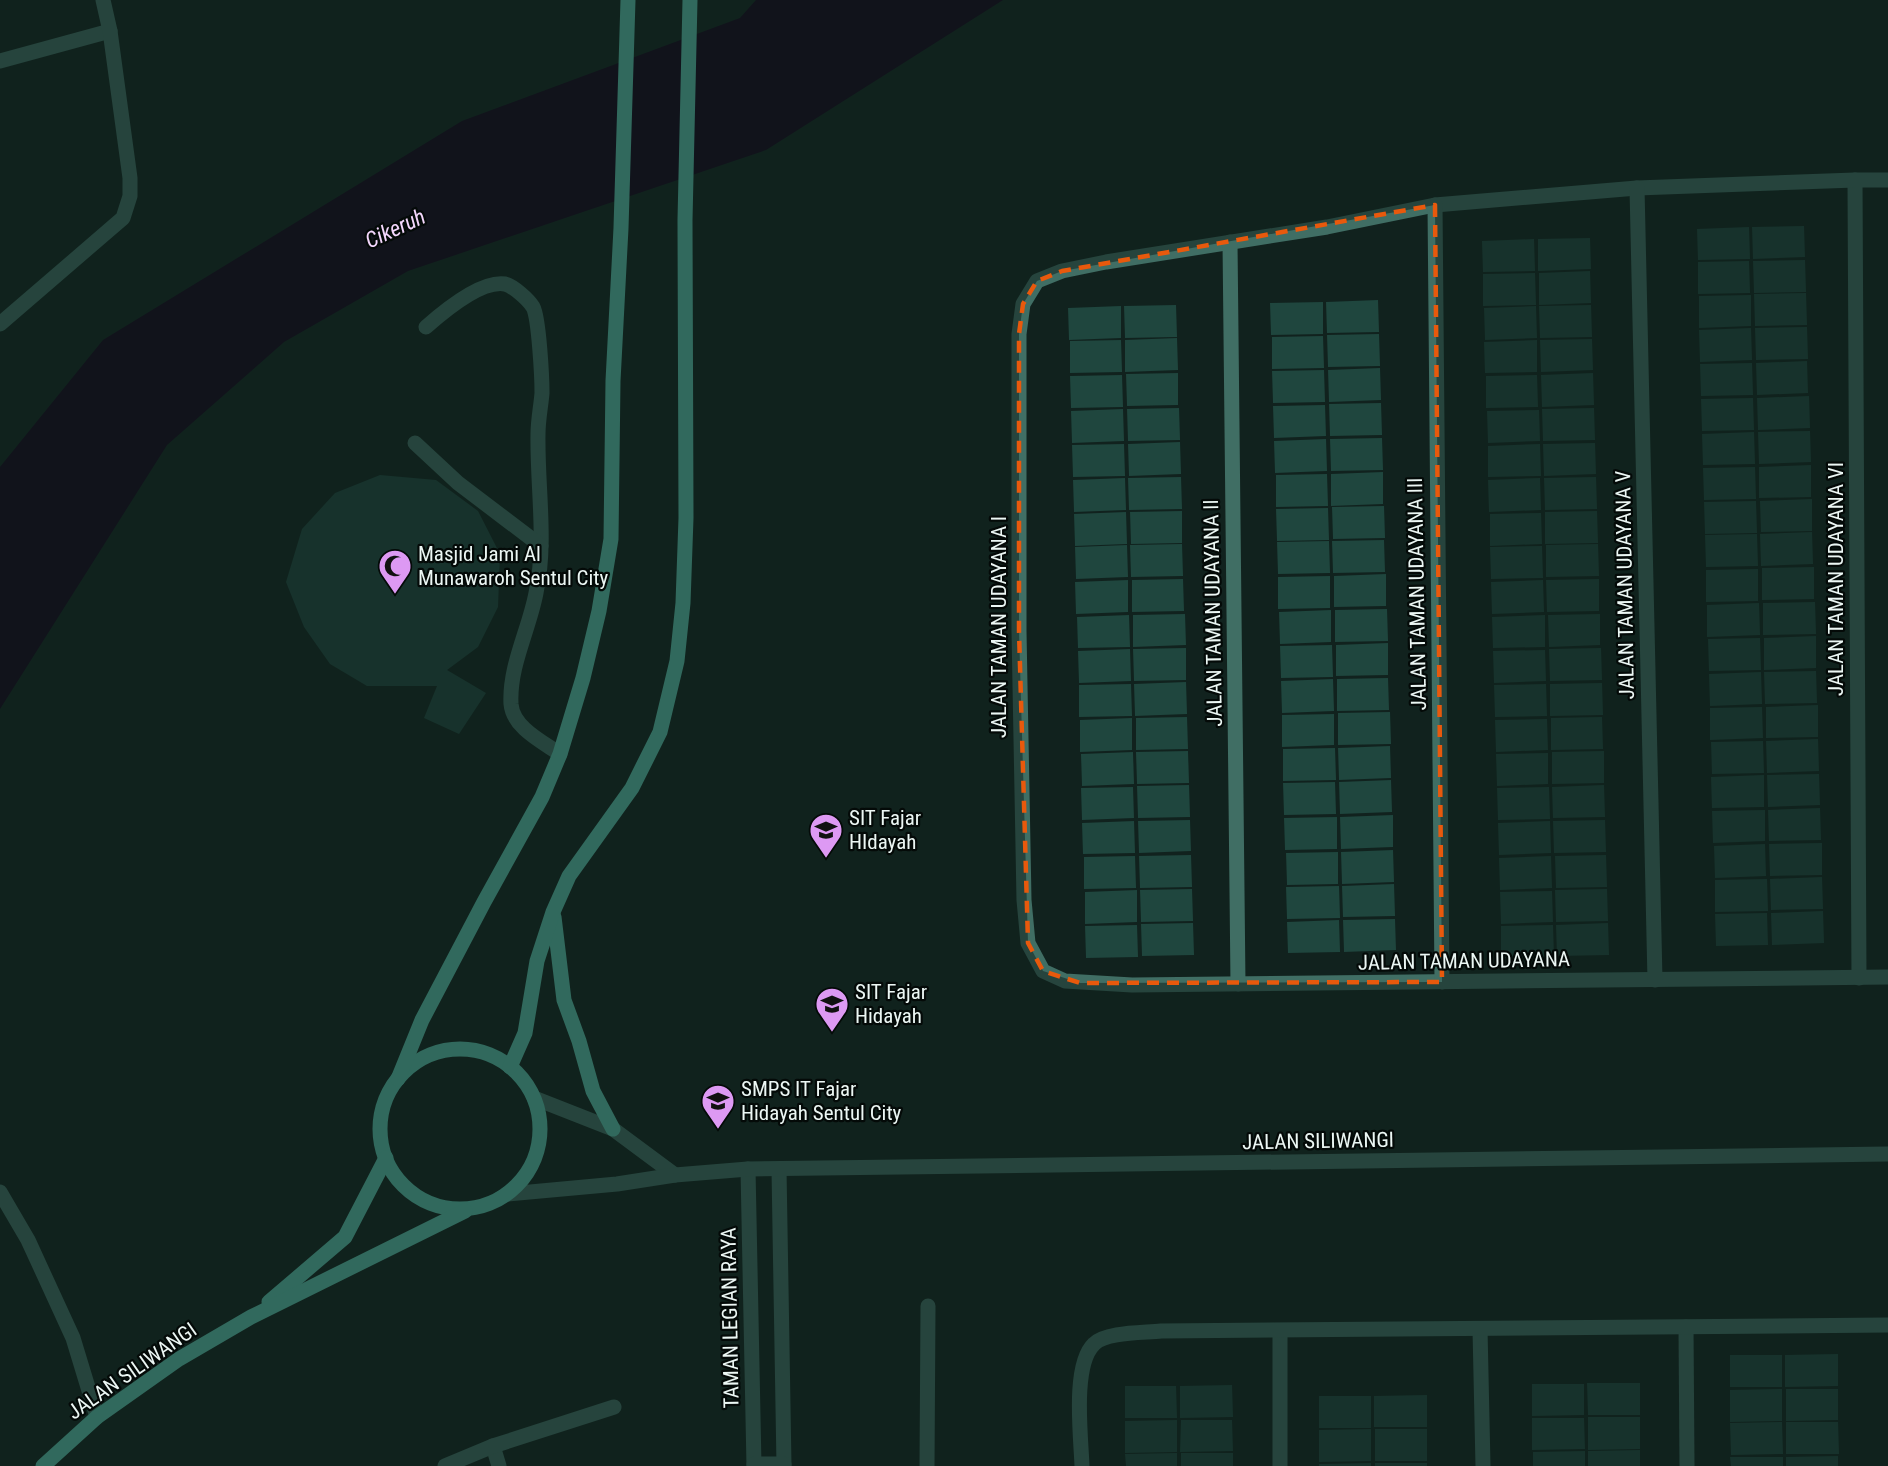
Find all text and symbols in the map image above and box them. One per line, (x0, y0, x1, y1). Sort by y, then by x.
water label: Cikeruh (361, 204, 429, 253)
street label: JALAN TAMAN UDAYANA VI (1824, 462, 1848, 696)
street label: JALAN TAMAN UDAYANA V (1611, 470, 1639, 700)
street label: JALAN TAMAN UDAYANA III (1403, 477, 1431, 711)
street label: JALAN TAMAN UDAYANA II (1199, 499, 1227, 727)
street label: JALAN TAMAN UDAYANA I (987, 516, 1011, 738)
place label: Masjid Jami Al Munawaroh Sentul City (418, 542, 608, 590)
mosque icon: Masjid Jami Al Munawaroh Sentul City (377, 548, 413, 595)
place label: SIT Fajar HIdayah (849, 806, 921, 854)
school or university icon: SIT Fajar HIdayah (808, 812, 844, 859)
street label: JALAN TAMAN UDAYANA (1358, 947, 1570, 975)
place label: SIT Fajar Hidayah (855, 980, 927, 1028)
school or university icon: SIT Fajar Hidayah (814, 986, 850, 1033)
place label: SMPS IT Fajar Hidayah Sentul City (741, 1077, 902, 1125)
school or university icon: SMPS IT Fajar Hidayah Sentul City (700, 1083, 736, 1130)
street label: JALAN SILIWANGI (1242, 1128, 1394, 1154)
street label: TAMAN LEGIAN RAYA (716, 1227, 744, 1409)
street label: JALAN SILIWANGI (63, 1318, 201, 1424)

